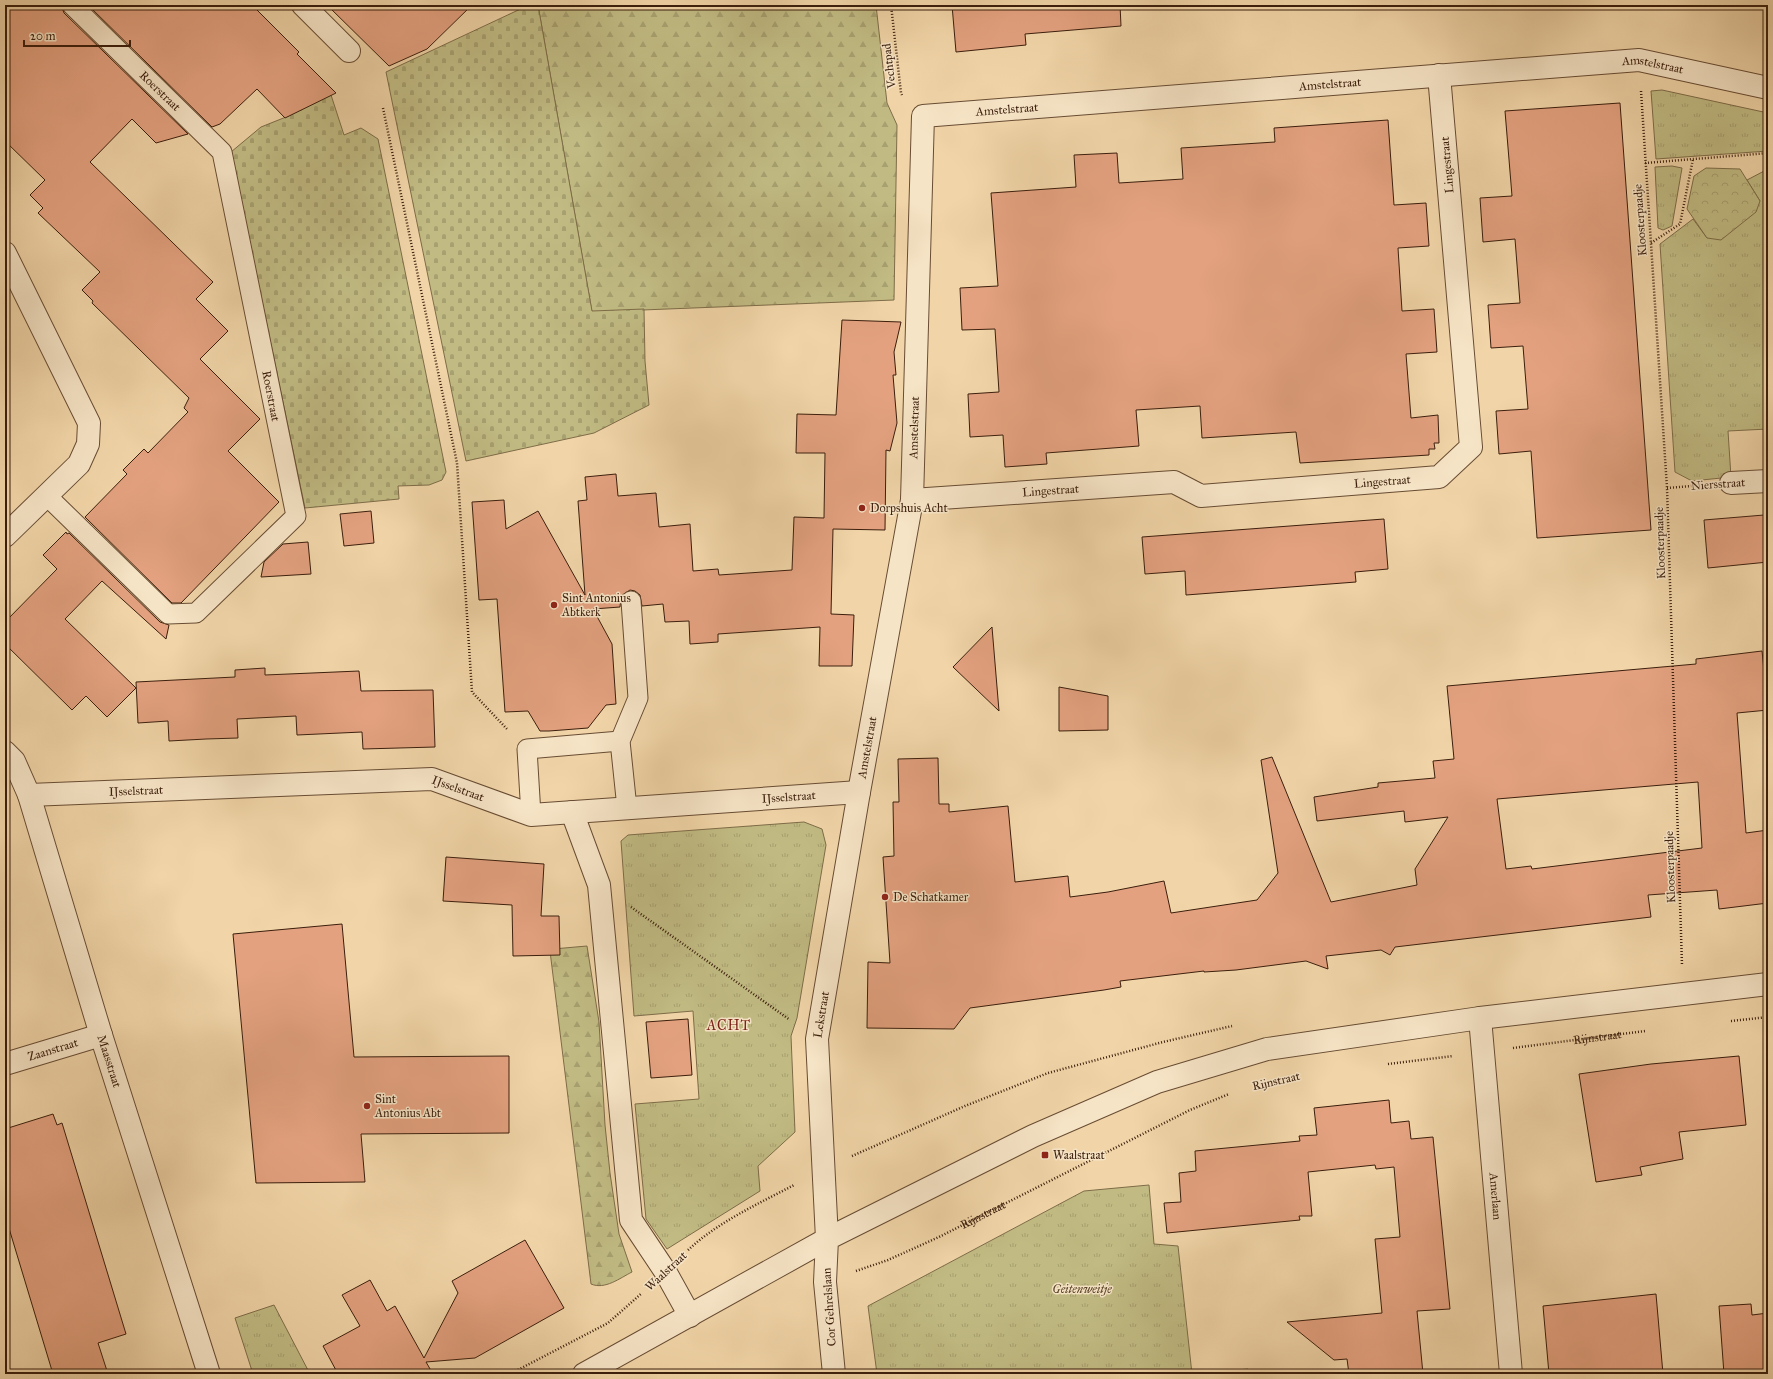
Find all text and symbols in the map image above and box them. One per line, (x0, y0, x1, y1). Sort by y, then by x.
scale bar (24, 22, 130, 48)
text: 20 m (30, 29, 56, 43)
street label: Vechtpad (879, 43, 899, 90)
street label: Amstelstraat (1620, 53, 1686, 77)
street label: Roerstraat (137, 68, 184, 114)
street label: Amstelstraat (1297, 75, 1363, 94)
street label: Amstelstraat (974, 100, 1040, 119)
street label: Lingestraat (1437, 135, 1457, 194)
street label: Kloosterpaadje (1630, 183, 1650, 257)
street label: Roerstraat (259, 369, 283, 423)
street label: Amstelstraat (906, 395, 922, 460)
street label: Lingestraat (1354, 472, 1412, 491)
street label: Niersstraat (1690, 475, 1747, 493)
street label: Lingestraat (1022, 481, 1080, 499)
place label: Dorpshuis Acht (870, 501, 948, 515)
marker: Dorpshuis Acht (857, 503, 867, 513)
street label: Kloosterpaadje (1652, 507, 1668, 579)
place label: Sint Antonius Abtkerk (561, 591, 631, 619)
marker: Sint Antonius Abtkerk (549, 600, 559, 610)
street label: Amstelstraat (854, 715, 880, 781)
street label: IJsselstraat (430, 773, 487, 805)
street label: IJsselstraat (108, 783, 164, 800)
street label: IJsselstraat (761, 788, 817, 807)
street label: Kloosterpaadje (1662, 831, 1678, 903)
place label: De Schatkamer (893, 890, 969, 904)
marker: De Schatkamer (880, 892, 890, 902)
street label: Lekstraat (810, 990, 832, 1039)
district label: ACHT (706, 1017, 751, 1034)
street label: Rijnstraat (1572, 1027, 1623, 1047)
street label: Maasstraat (94, 1033, 125, 1090)
street label: Zaanstraat (26, 1035, 80, 1064)
street label: Rijnstraat (1251, 1069, 1302, 1093)
place label: Sint Antonius Abt (374, 1092, 442, 1120)
marker: Sint Antonius Abt (362, 1101, 372, 1111)
place label: Waalstraat (1053, 1148, 1105, 1162)
marker: Waalstraat (1040, 1150, 1050, 1160)
street label: Amerlaan (1486, 1171, 1505, 1221)
street label: Rijnstraat (958, 1197, 1008, 1232)
street label: Waalstraat (642, 1248, 690, 1294)
street label: Cor Gehrelslaan (819, 1267, 839, 1347)
park label: Geitenweitje (1052, 1282, 1112, 1297)

